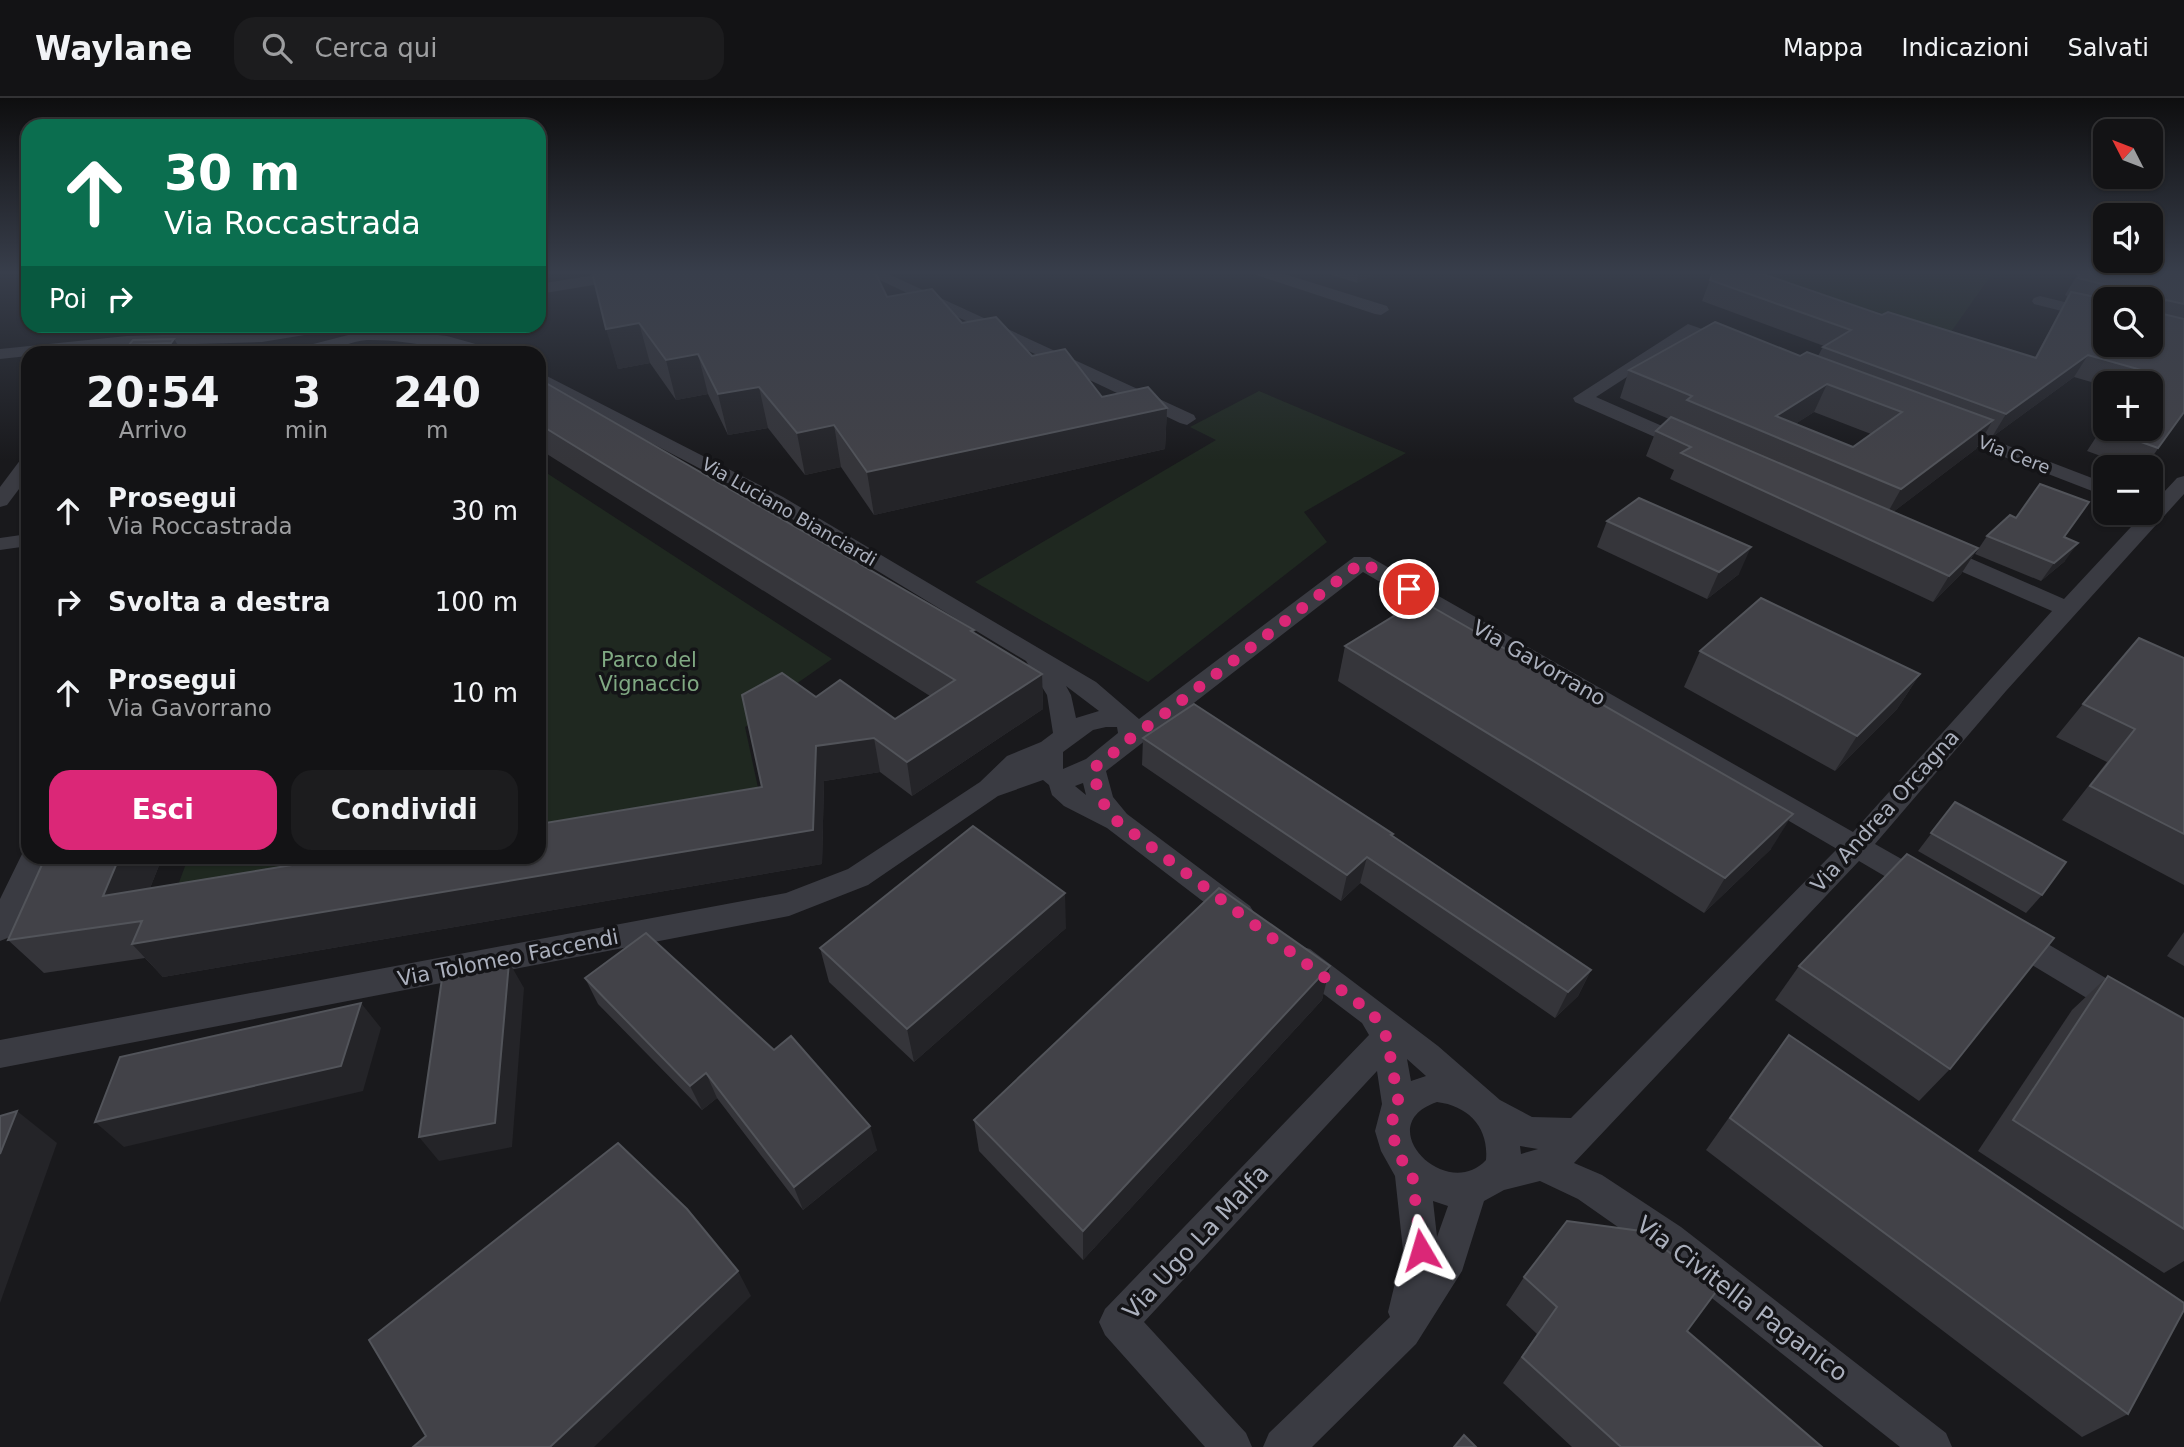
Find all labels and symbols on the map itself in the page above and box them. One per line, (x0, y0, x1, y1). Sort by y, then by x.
north arrow (2093, 119, 2163, 189)
street label: Via Cere (1975, 431, 2053, 478)
street label: Via Luciano Bianciardi (698, 453, 880, 570)
pin (1379, 559, 1439, 619)
street label: Via Gavorrano (1468, 615, 1610, 711)
park label: Parco del Vignaccio (598, 648, 700, 696)
street label: Via Andrea Orcagna (1806, 725, 1964, 897)
street label: Via Tolomeo Faccendi (396, 925, 620, 991)
street label: Via Ugo La Malfa (1117, 1159, 1275, 1325)
street label: Via Civitella Paganico (1631, 1211, 1853, 1387)
position arrow (1384, 1213, 1458, 1287)

